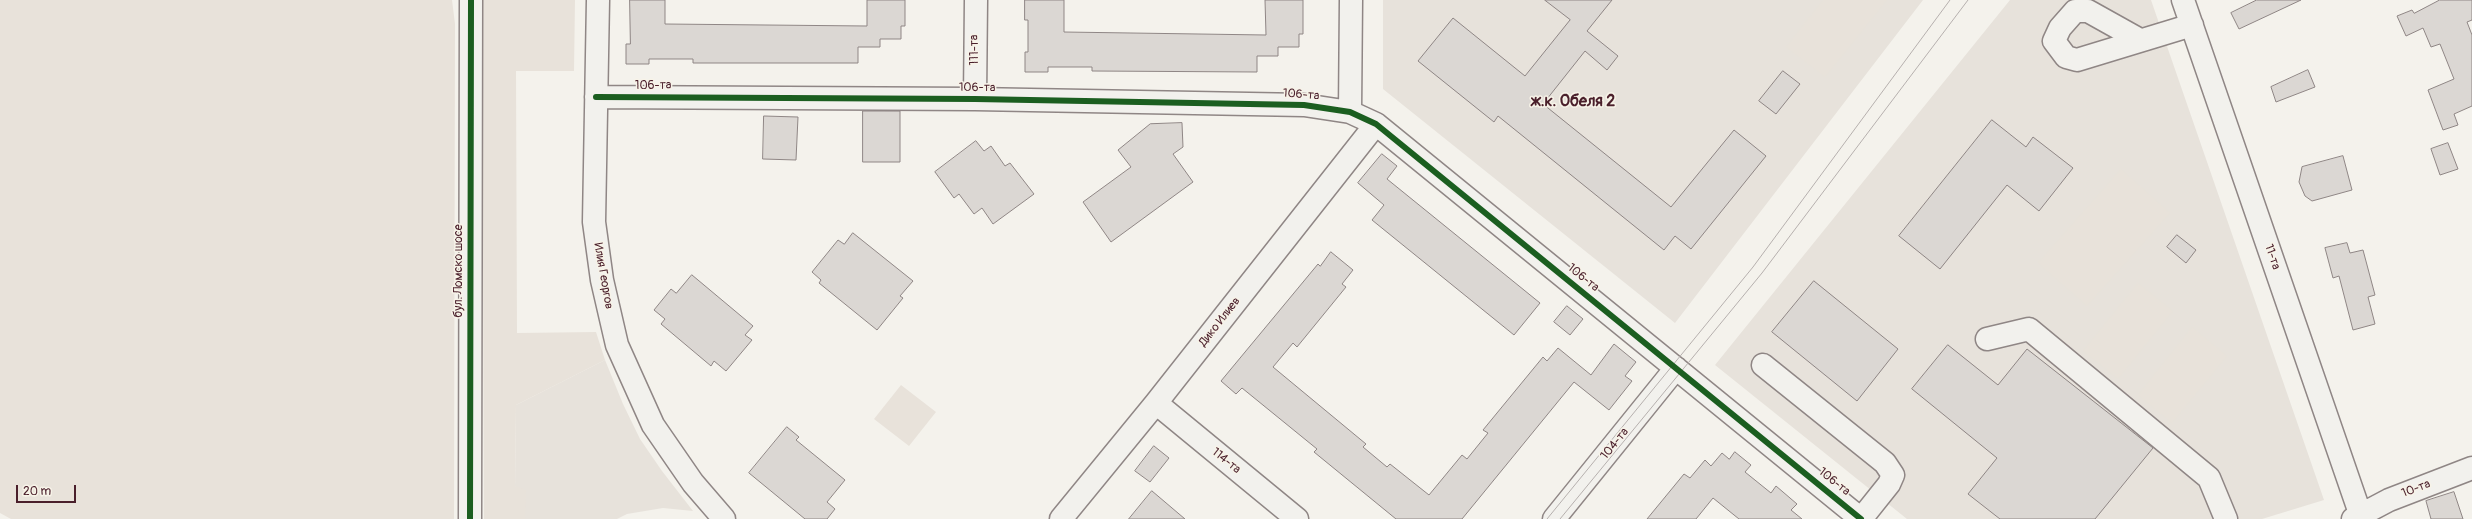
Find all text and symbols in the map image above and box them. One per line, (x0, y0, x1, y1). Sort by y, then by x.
street label: 111-та (968, 35, 982, 65)
street label: 106-та (635, 79, 671, 93)
street label: 106-та (959, 80, 995, 96)
street label: 106-та (1282, 86, 1320, 104)
district label: ж.к. Обеля 2 (1531, 92, 1615, 112)
street label: бул. Ломско шосе (452, 224, 466, 318)
street label: Илия Георгов (590, 242, 616, 310)
street label: 11-та (2261, 242, 2283, 272)
street label: 106-та (1564, 261, 1602, 295)
street label: Дико Илиев (1196, 295, 1244, 349)
street label: 104-та (1598, 425, 1632, 463)
street label: 114-та (1209, 445, 1243, 477)
street label: 106-та (1815, 465, 1853, 499)
scale bar (18, 477, 78, 503)
street label: 10-та (2400, 477, 2432, 501)
text: 20 m (23, 484, 51, 499)

